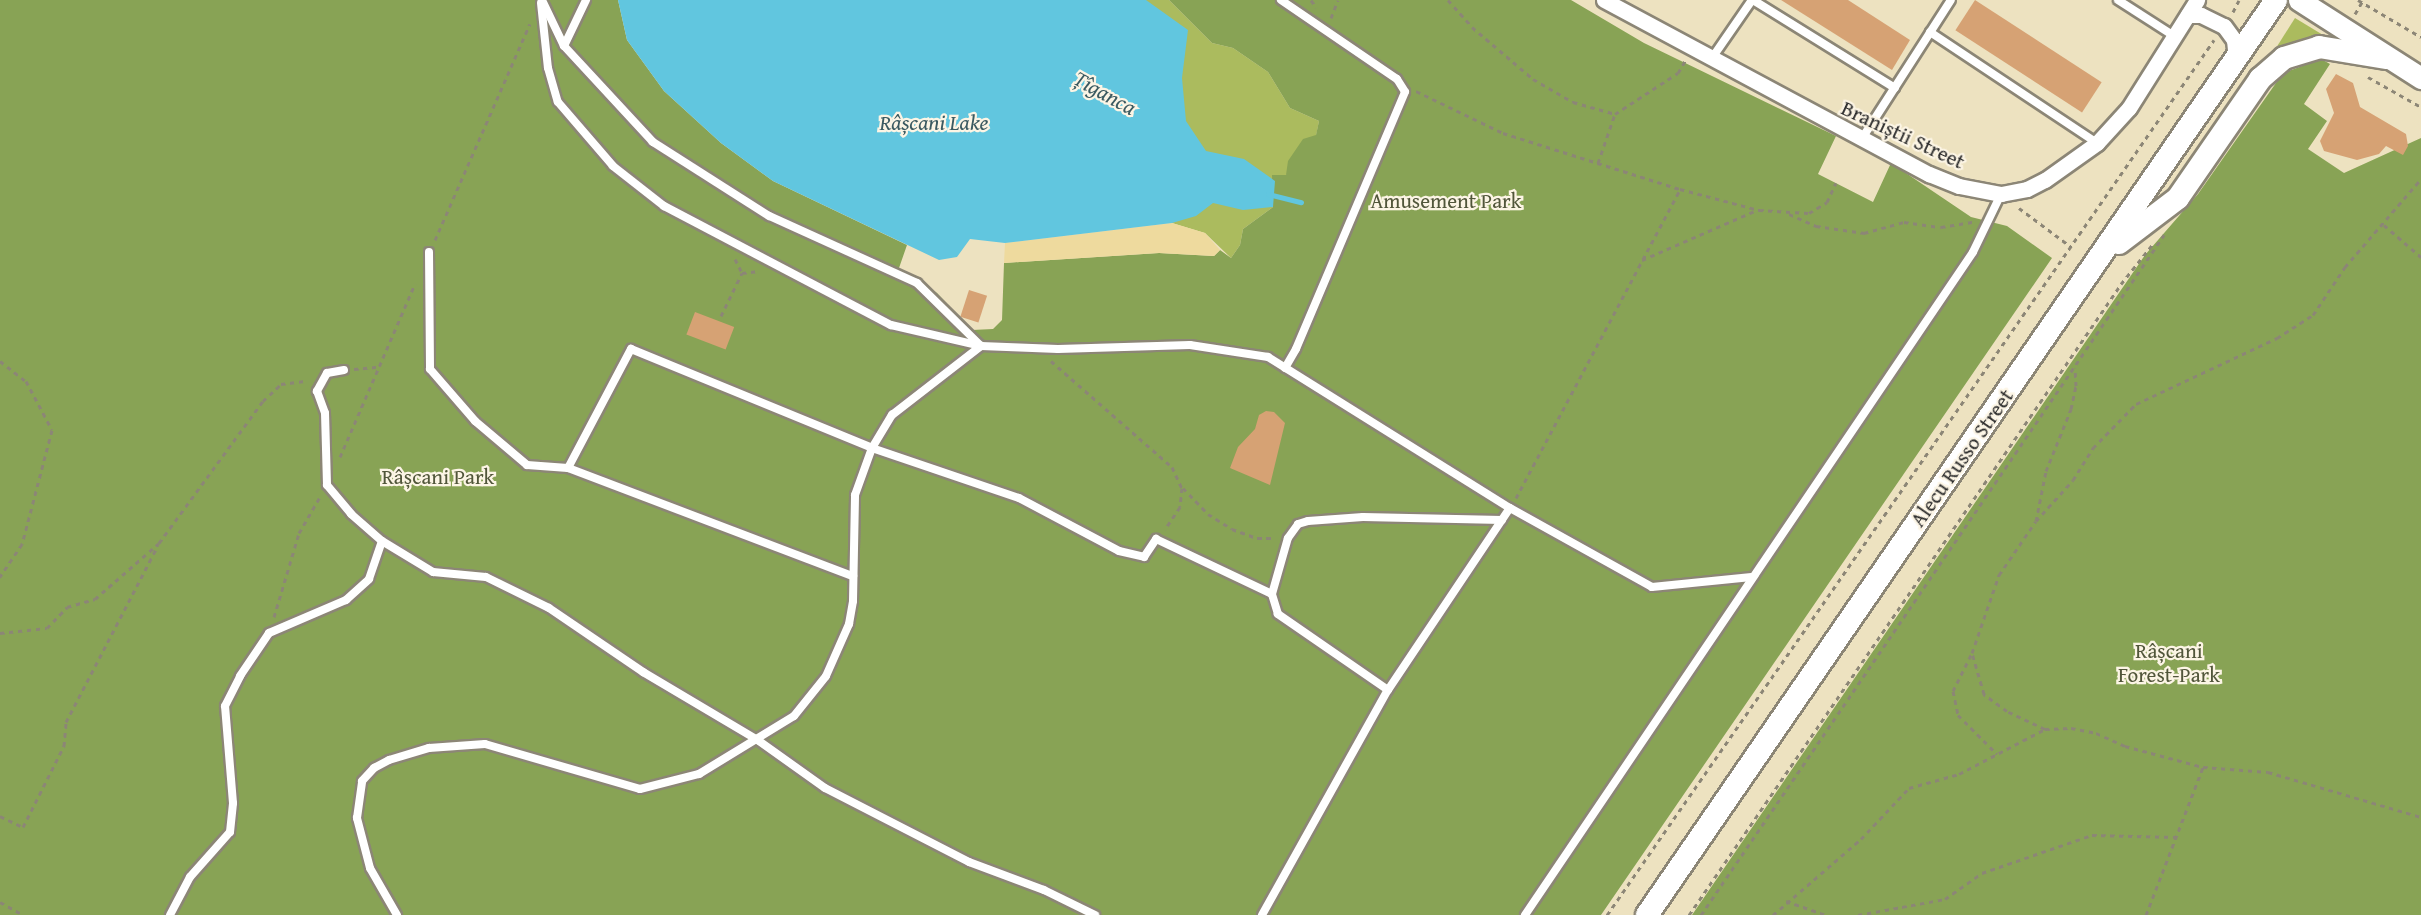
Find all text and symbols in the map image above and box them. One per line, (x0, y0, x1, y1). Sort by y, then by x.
water label: Țîganca (1069, 65, 1141, 121)
street label: Braniștii Street (1837, 95, 1969, 175)
water label: Râșcani Lake (880, 110, 988, 136)
park label: Amusement Park (1371, 188, 1521, 214)
street label: Alecu Russo Street (1905, 384, 2019, 532)
park label: Râșcani Park (382, 464, 494, 490)
park label: Râșcani Forest-Park (2118, 638, 2220, 688)

